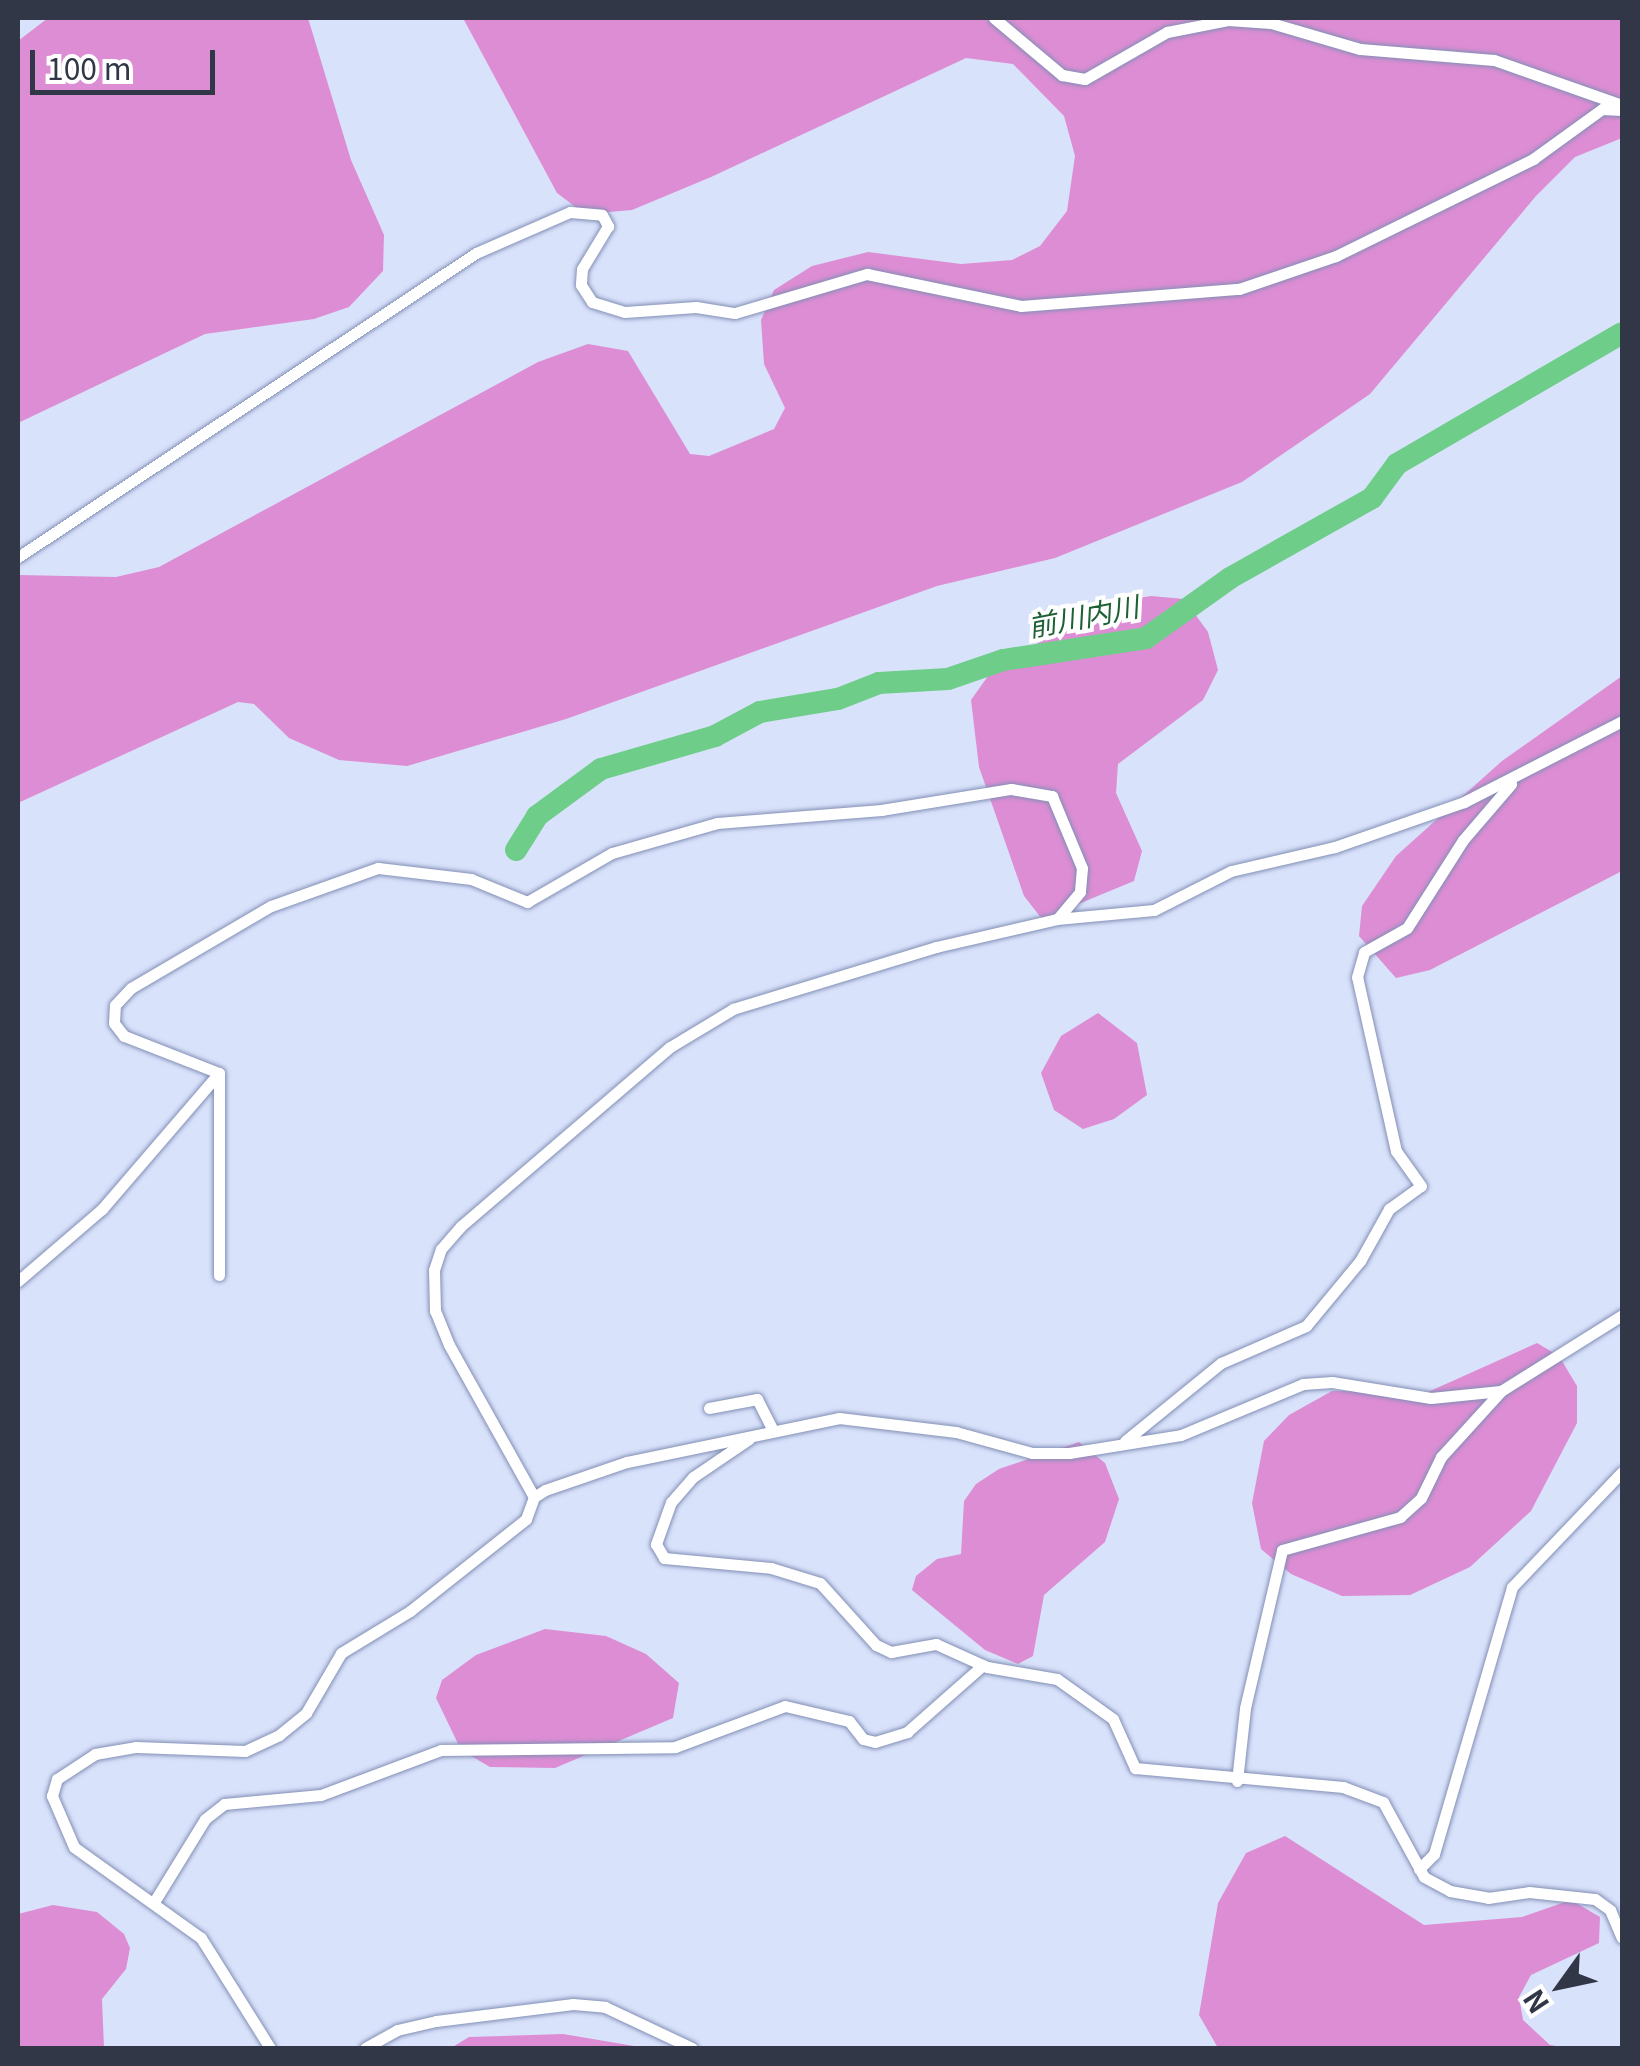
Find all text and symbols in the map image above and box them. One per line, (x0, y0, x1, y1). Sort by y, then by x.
scale bar (35, 30, 220, 92)
text: 100 m (47, 45, 131, 89)
water label: 前川内川 (1025, 588, 1141, 642)
north arrow (1510, 1936, 1610, 2036)
text: N (1512, 1983, 1557, 2022)

